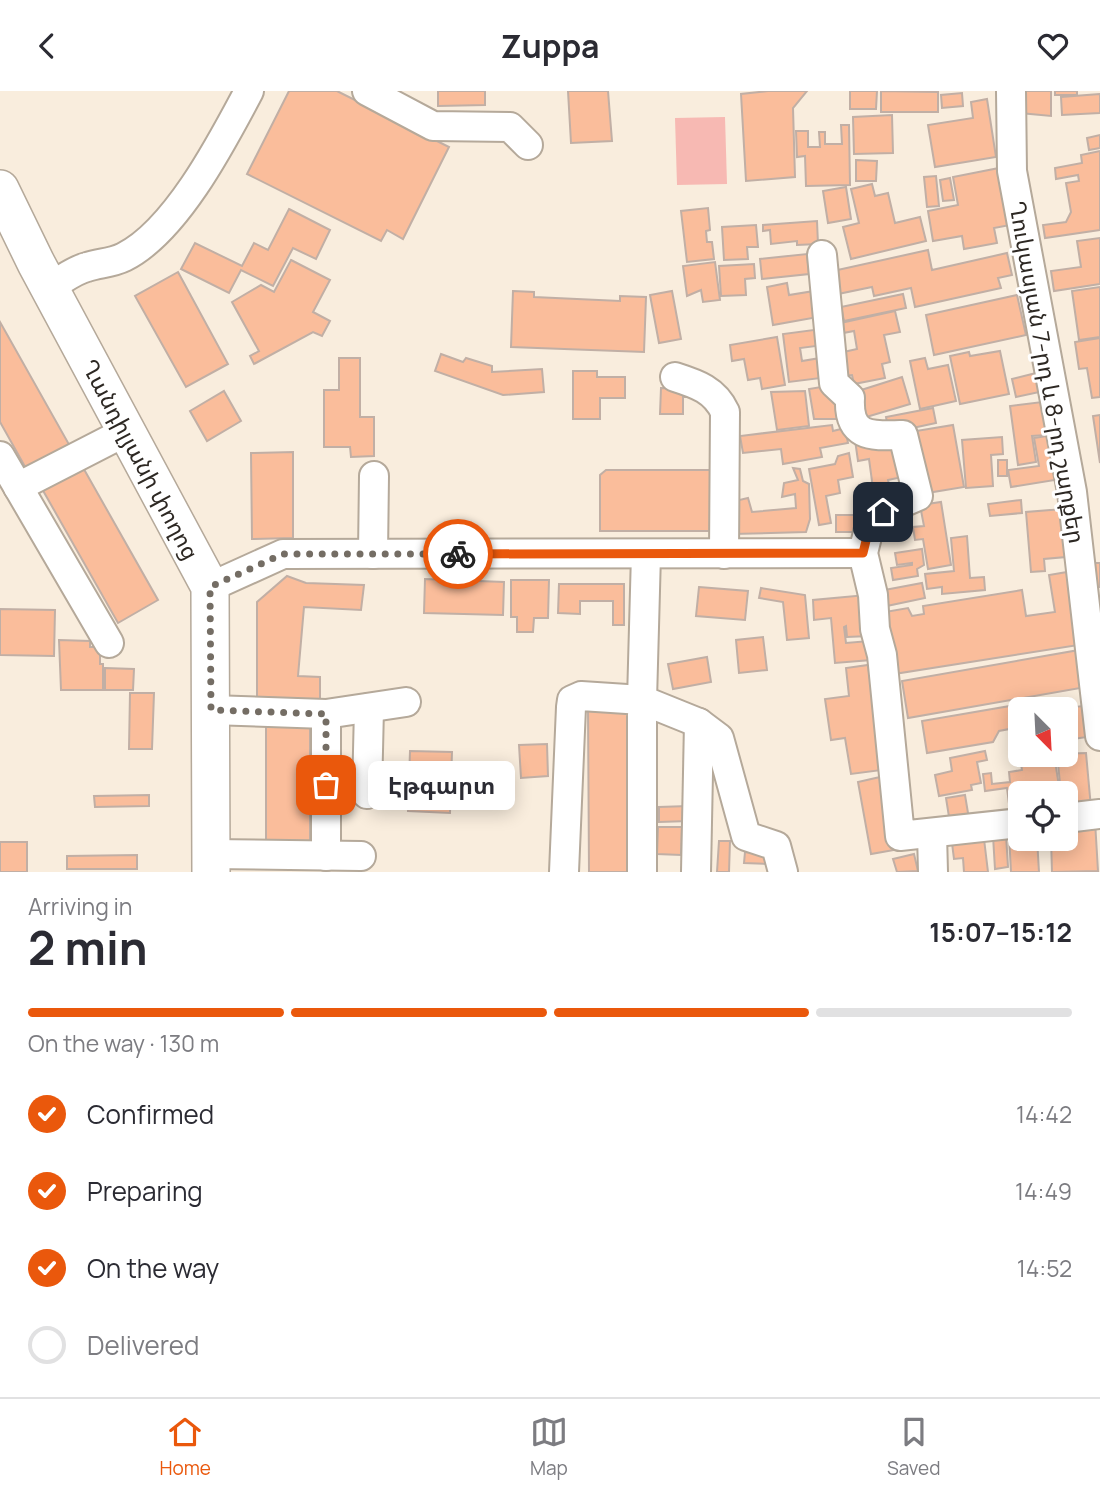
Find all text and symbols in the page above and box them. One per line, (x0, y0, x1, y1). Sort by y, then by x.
text: Zuppa (500, 24, 600, 68)
icon: back (28, 27, 66, 65)
icon: heart (1034, 27, 1072, 65)
street label: Ղուկասյան 7-րդ և 8-րդ շարքեր (1002, 198, 1094, 546)
street label: Ղանդիլյանի փողոց (75, 353, 207, 565)
pin (853, 482, 913, 542)
icon: home (864, 493, 902, 531)
courier (423, 519, 493, 589)
icon: bike (439, 535, 477, 573)
north arrow (1008, 697, 1078, 767)
map controls (1008, 697, 1078, 851)
pin (296, 755, 356, 815)
callout: Էթգարտ (368, 761, 515, 809)
icon: bag (307, 766, 345, 804)
text: Էթգարտ (388, 769, 495, 801)
button: locate (1008, 781, 1078, 851)
text: Arriving in (28, 890, 133, 922)
text: 15:07–15:12 (929, 914, 1072, 950)
text: 2 min (28, 916, 148, 979)
text: On the way · 130 m (28, 1027, 219, 1059)
icon: check (28, 1095, 66, 1133)
text: Confirmed (87, 1096, 214, 1132)
text: 14:42 (1016, 1098, 1072, 1130)
icon: check (28, 1172, 66, 1210)
text: Preparing (87, 1173, 203, 1209)
text: 14:49 (1015, 1175, 1072, 1207)
icon: check (28, 1249, 66, 1287)
text: On the way (87, 1250, 219, 1286)
text: 14:52 (1017, 1252, 1072, 1284)
text: Delivered (87, 1327, 199, 1363)
tab: Home (160, 1413, 211, 1481)
tab: Map (530, 1413, 568, 1481)
tab: Saved (887, 1413, 940, 1481)

